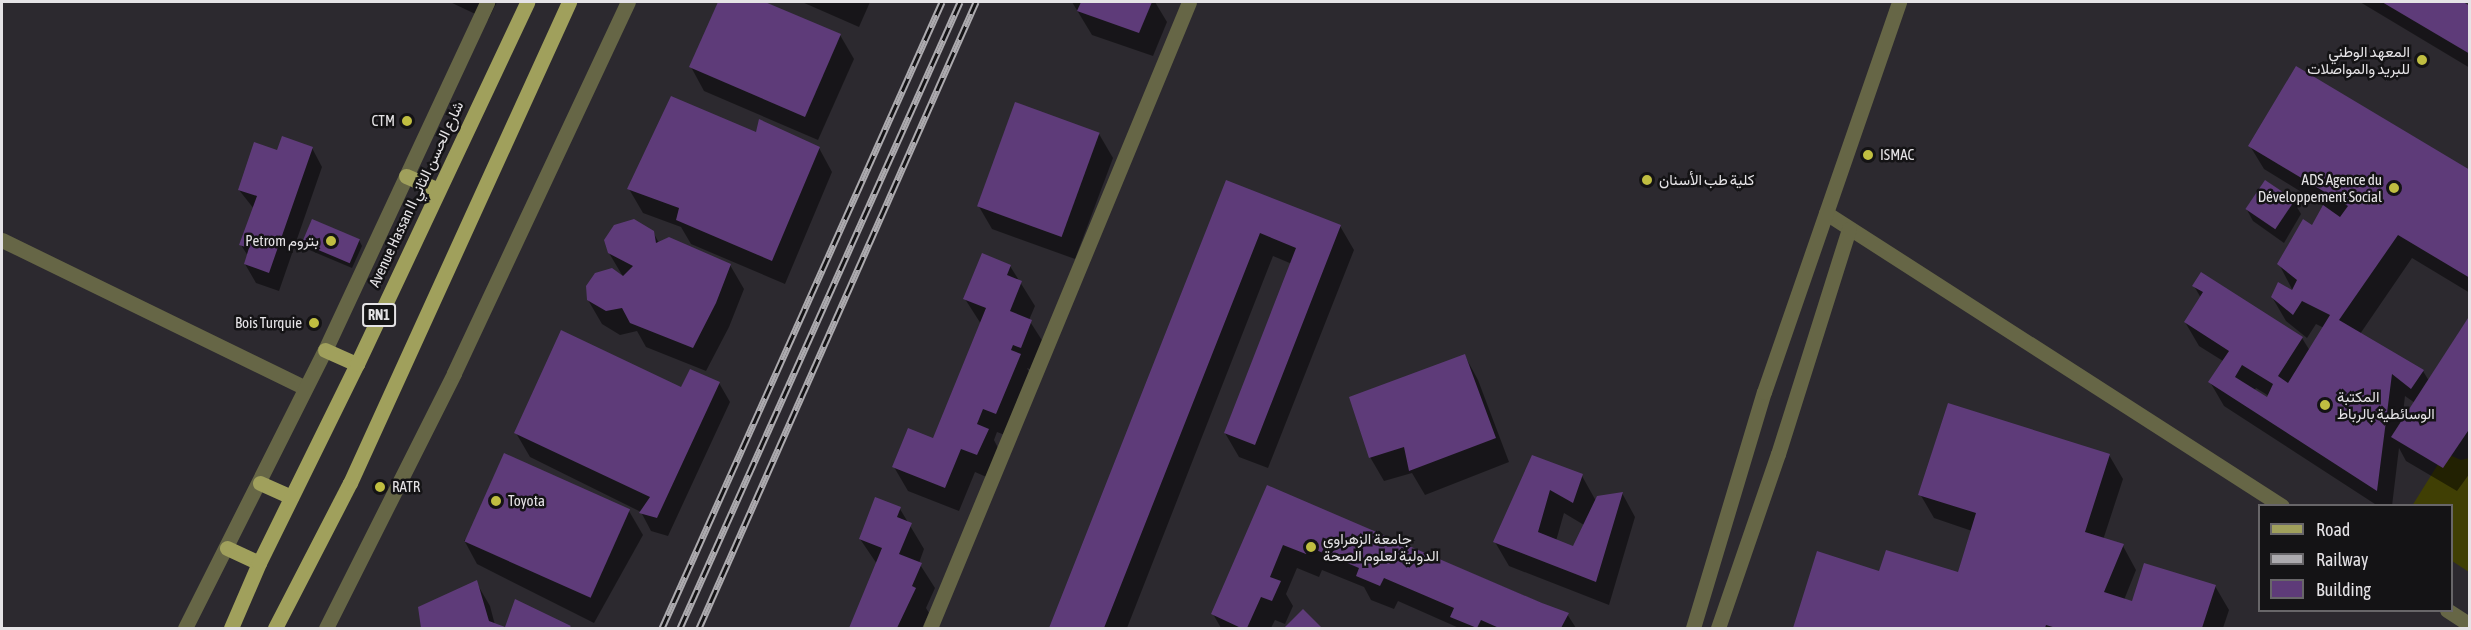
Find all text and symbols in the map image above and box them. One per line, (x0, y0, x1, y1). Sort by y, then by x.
place label: المعهد الوطني للبريد والمواصلات (2307, 42, 2410, 77)
marker: المعهد الوطني للبريد والمواصلات (2415, 53, 2429, 67)
street label: Avenue Hassan II شارع الحسن الثاني (365, 98, 467, 290)
place label: CTM (372, 112, 395, 130)
marker: CTM (400, 114, 414, 128)
place label: ISMAC (1880, 146, 1914, 164)
marker: ISMAC (1861, 148, 1875, 162)
place label: ADS Agence du Développement Social (2258, 170, 2382, 205)
place label: كلية طب الأسنان (1659, 171, 1754, 189)
marker: كلية طب الأسنان (1640, 173, 1654, 187)
marker: ADS Agence du Développement Social (2387, 181, 2401, 195)
place label: Petrom بتروم (245, 232, 319, 250)
marker: Petrom بتروم (324, 234, 338, 248)
road number: RN1 (361, 304, 397, 326)
place label: Bois Turquie (235, 314, 302, 332)
marker: Bois Turquie (307, 316, 321, 330)
place label: المكتبة الوسائطية بالرباط (2337, 387, 2435, 422)
marker: المكتبة الوسائطية بالرباط (2318, 398, 2332, 412)
place label: RATR (392, 478, 420, 496)
marker: RATR (373, 480, 387, 494)
place label: Toyota (508, 492, 545, 510)
marker: Toyota (489, 494, 503, 508)
legend (2258, 504, 2453, 612)
text: Road (2316, 519, 2350, 540)
place label: جامعة الزهراوي الدولية لعلوم الصحة (1323, 529, 1439, 564)
marker: جامعة الزهراوي الدولية لعلوم الصحة (1304, 540, 1318, 554)
text: Railway (2316, 549, 2368, 570)
text: Building (2316, 579, 2371, 600)

